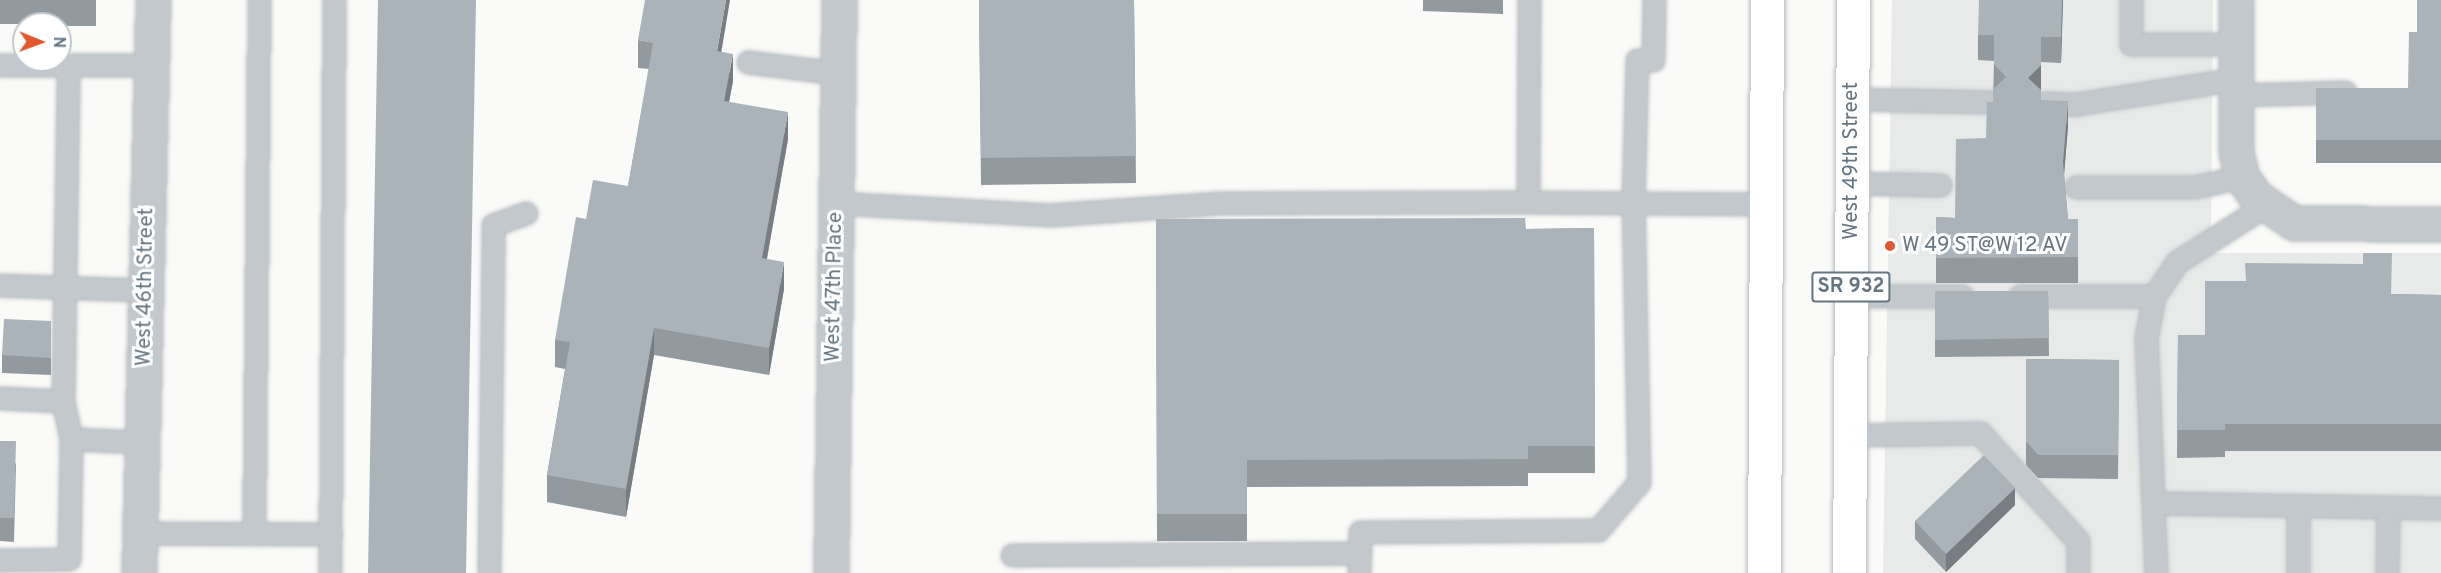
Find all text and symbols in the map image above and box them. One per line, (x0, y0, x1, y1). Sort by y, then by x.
north arrow (12, 12, 72, 72)
text: N (48, 36, 68, 48)
street label: West 49th Street (1839, 82, 1865, 240)
street label: West 46th Street (132, 208, 160, 366)
street label: West 47th Place (821, 212, 849, 362)
place label: W 49 ST@W 12 AV (1902, 233, 2069, 259)
marker: W 49 ST@W 12 AV (1883, 239, 1897, 253)
road number: SR 932 (1810, 270, 1892, 304)

